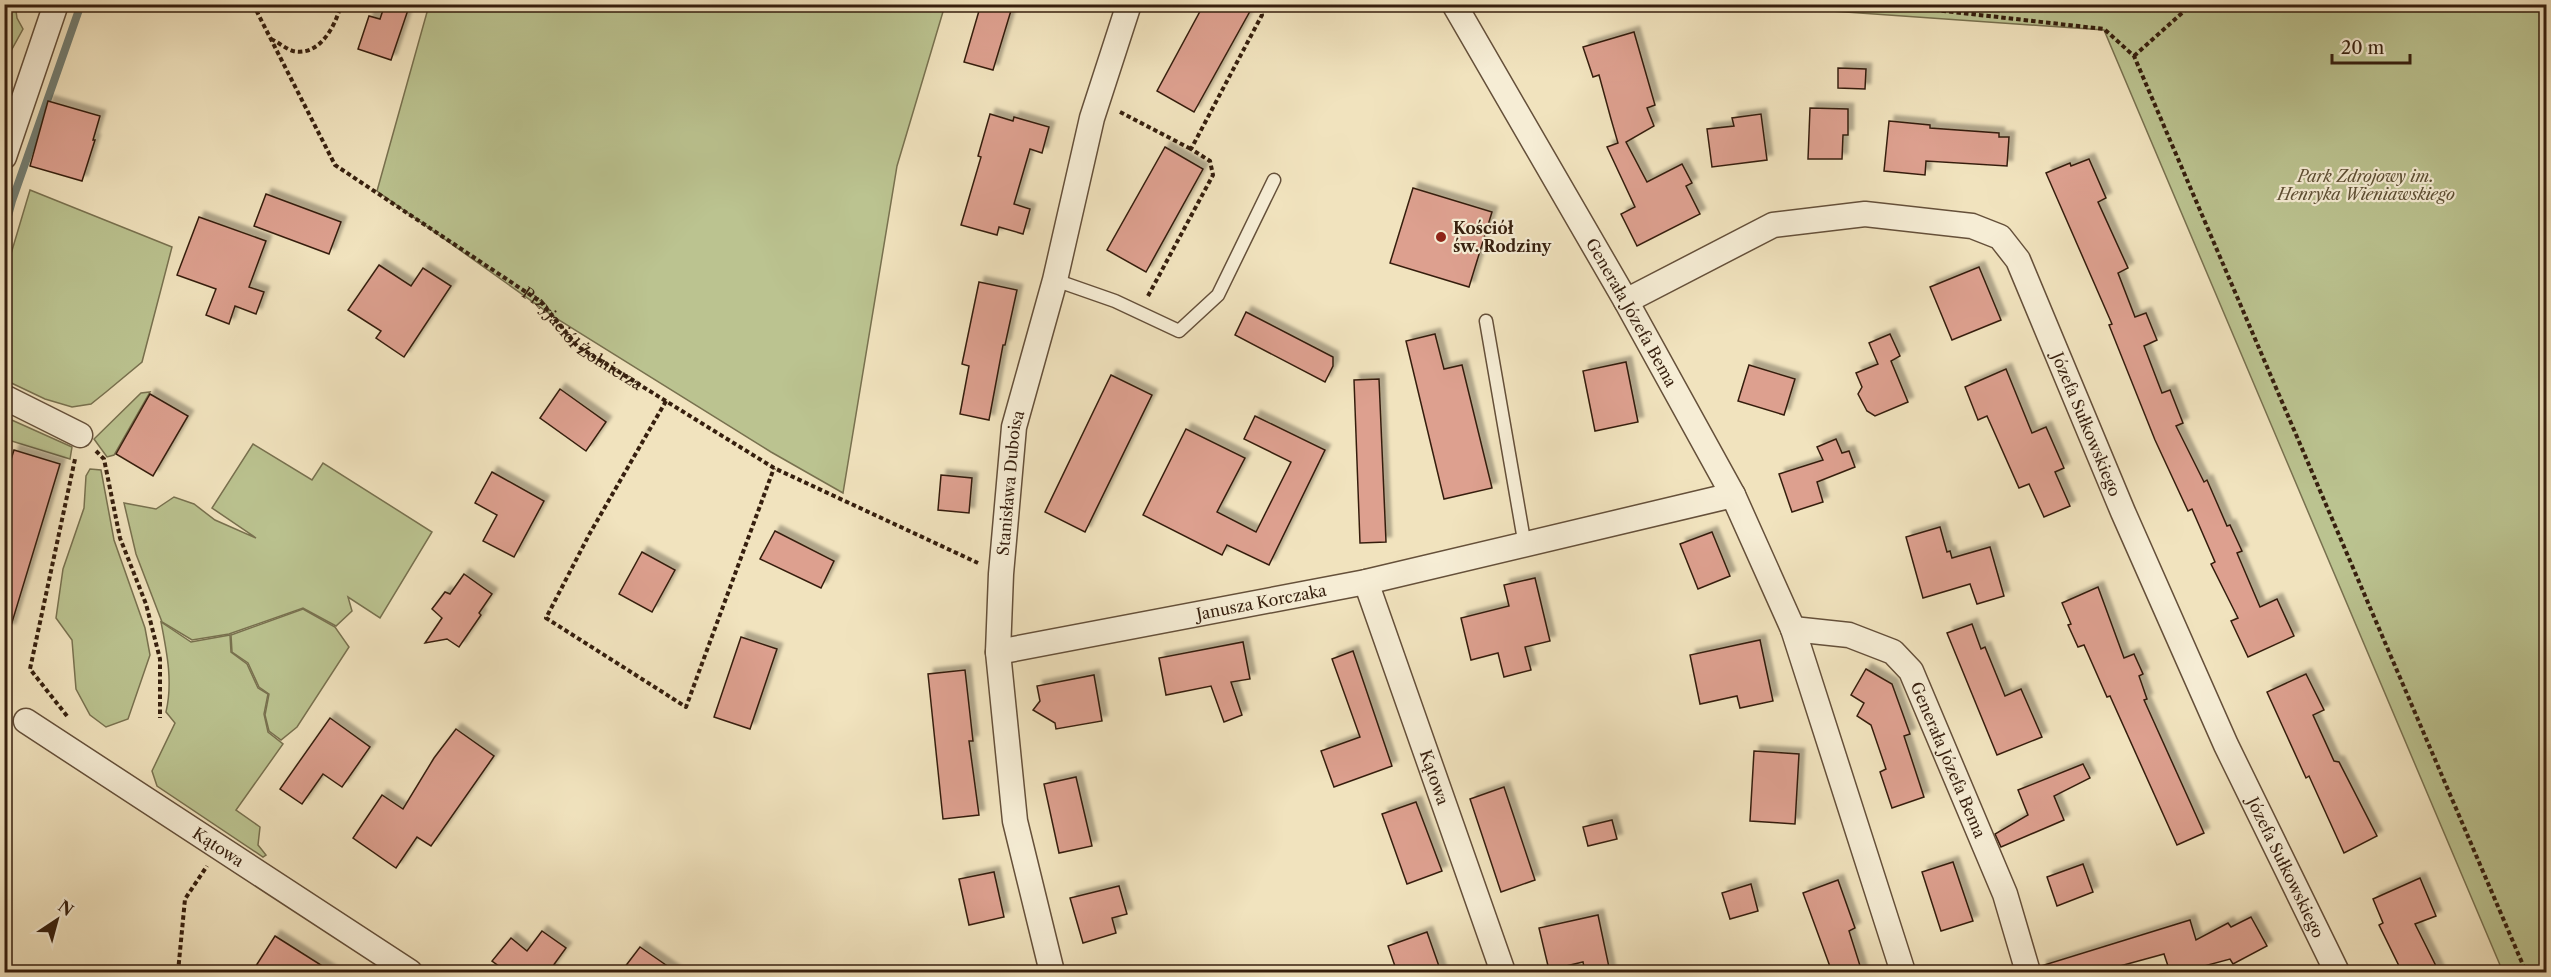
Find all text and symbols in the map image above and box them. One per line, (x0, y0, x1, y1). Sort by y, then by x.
scale bar (2332, 27, 2410, 65)
text: 20 m (2341, 37, 2385, 59)
park label: Park Zdrojowy im. Henryka Wieniawskiego (2275, 166, 2455, 204)
place label: Kościół św. Rodziny (1453, 218, 1553, 256)
marker: Kościół św. Rodziny (1434, 230, 1448, 244)
street label: Generała Józefa Bema (1582, 235, 1682, 391)
street label: Przyjaciół Żołnierza (519, 282, 647, 394)
street label: Józefa Sułkowskiego (2046, 346, 2125, 499)
street label: Stanisława Duboisa (993, 407, 1028, 557)
street label: Janusza Korczaka (1191, 580, 1329, 625)
street label: Generała Józefa Bema (1907, 679, 1990, 841)
street label: Kątowa (1416, 747, 1454, 808)
street label: Józefa Sułkowskiego (2242, 791, 2329, 941)
street label: Kątowa (189, 823, 248, 871)
north arrow (27, 890, 87, 950)
text: N (54, 896, 77, 920)

